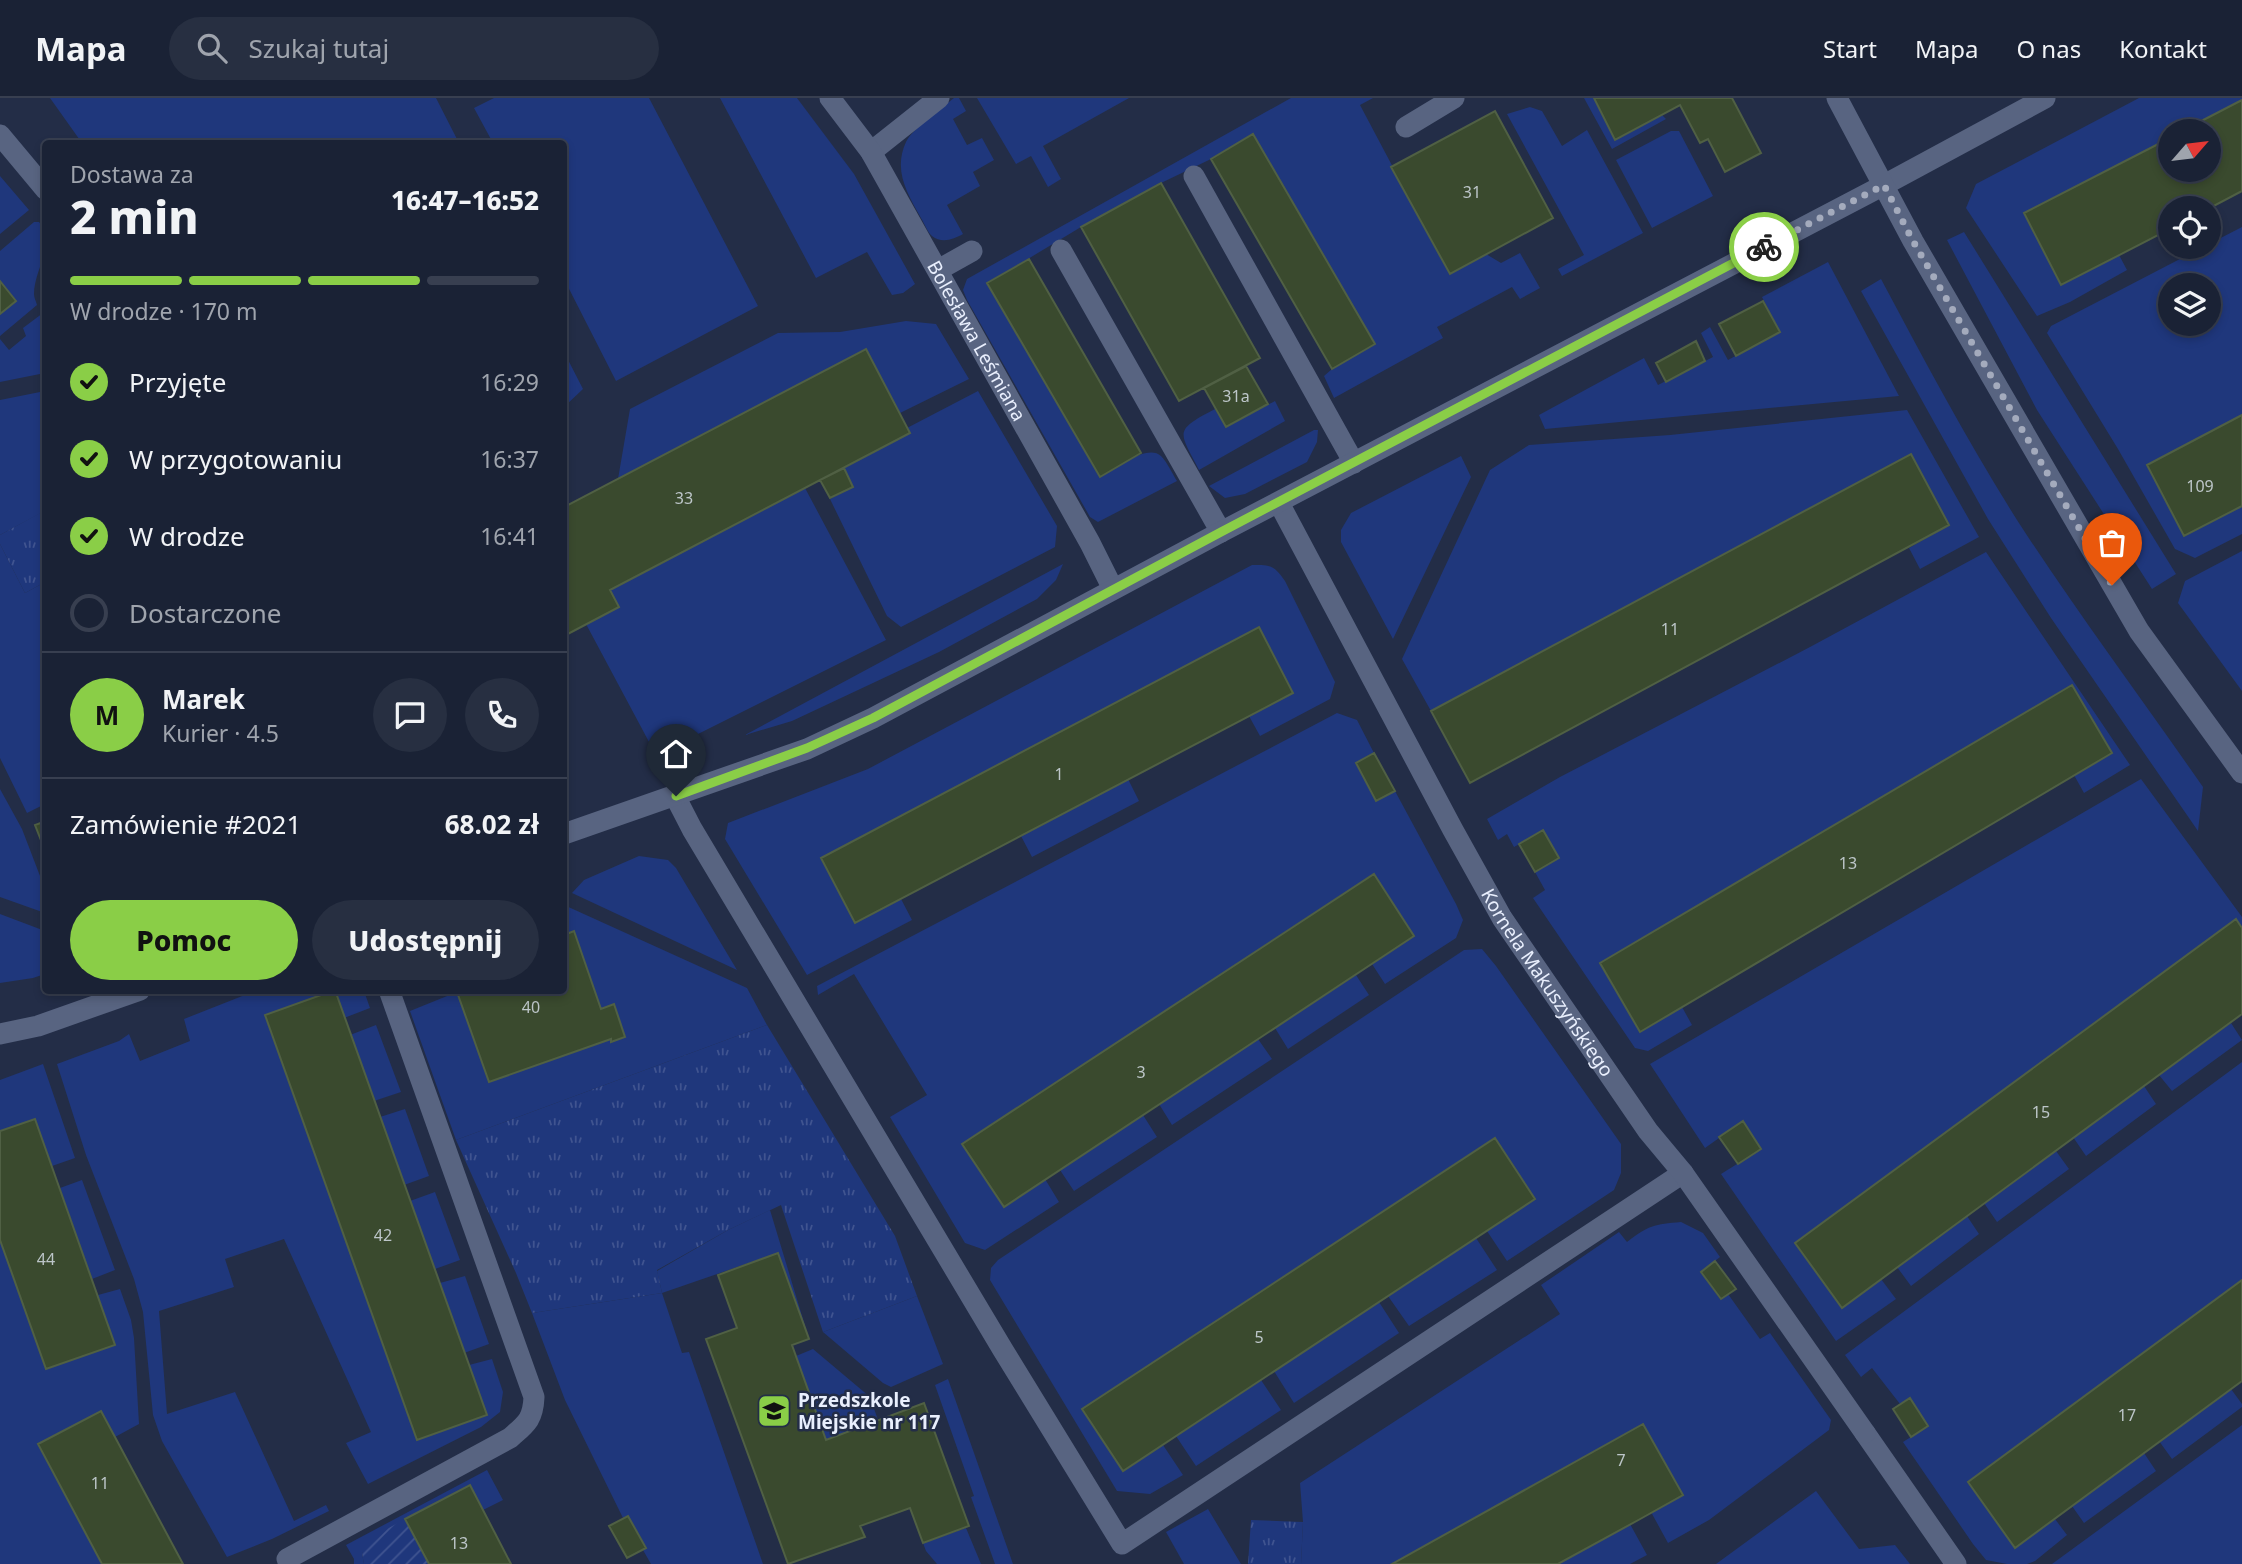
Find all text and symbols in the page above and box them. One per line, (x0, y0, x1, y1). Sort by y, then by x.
search box (169, 17, 659, 80)
text: Mapa (35, 26, 127, 71)
icon: search (193, 29, 231, 67)
text: Szukaj tutaj (249, 30, 389, 66)
text: Start (1823, 32, 1877, 65)
text: Mapa (1915, 32, 1978, 65)
text: O nas (2016, 32, 2081, 65)
text: Kontakt (2119, 32, 2207, 65)
north arrow (2158, 119, 2221, 182)
map controls (2158, 119, 2221, 336)
text: Dostawa za (70, 158, 194, 190)
house number: 31 (1463, 181, 1481, 203)
text: 16:47–16:52 (391, 182, 539, 218)
text: 2 min (70, 185, 199, 247)
button: locate (2158, 196, 2221, 259)
courier (1729, 212, 1799, 282)
icon: bike (1745, 228, 1783, 266)
street label: Bolesława Leśmiana (921, 256, 1032, 426)
button: layers (2158, 273, 2221, 336)
text: W drodze · 170 m (70, 295, 257, 327)
icon: check (70, 363, 108, 401)
text: Przyjęte (129, 364, 226, 400)
text: 16:29 (480, 366, 539, 398)
house number: 31a (1222, 385, 1250, 407)
icon: check (70, 440, 108, 478)
text: W przygotowaniu (129, 441, 342, 477)
text: 16:37 (480, 443, 539, 475)
house number: 109 (2186, 475, 2214, 497)
house number: 33 (675, 487, 693, 509)
pin (2082, 513, 2142, 585)
icon: check (70, 517, 108, 555)
text: W drodze (129, 518, 245, 554)
text: 16:41 (480, 520, 539, 552)
icon: bag (2093, 524, 2131, 562)
text: Dostarczone (129, 595, 282, 631)
house number: 11 (1661, 618, 1679, 640)
button: chat (373, 678, 447, 752)
button: phone (465, 678, 539, 752)
text: Marek (162, 681, 245, 717)
text: M (95, 697, 119, 733)
text: Kurier · 4.5 (162, 717, 279, 749)
pin (646, 724, 706, 796)
icon: home (657, 735, 695, 773)
house number: 1 (1054, 763, 1064, 785)
text: Zamówienie #2021 (70, 806, 301, 842)
text: 68.02 zł (445, 806, 539, 842)
house number: 13 (1839, 852, 1857, 874)
street label: Kornela Makuszyńskiego (1475, 884, 1620, 1082)
button: Pomoc (70, 900, 298, 980)
button: Udostępnij (312, 900, 539, 980)
house number: 40 (522, 996, 540, 1018)
house number: 3 (1136, 1061, 1146, 1083)
house number: 15 (2032, 1101, 2050, 1123)
house number: 42 (374, 1224, 392, 1246)
house number: 44 (37, 1248, 55, 1270)
house number: 5 (1254, 1326, 1264, 1348)
place label: Przedszkole Miejskie nr 117 (798, 1387, 940, 1435)
school or university icon: Przedszkole Miejskie nr 117 (755, 1392, 793, 1430)
house number: 17 (2118, 1404, 2136, 1426)
house number: 7 (1616, 1449, 1626, 1471)
house number: 11 (91, 1472, 109, 1494)
house number: 13 (450, 1532, 468, 1554)

